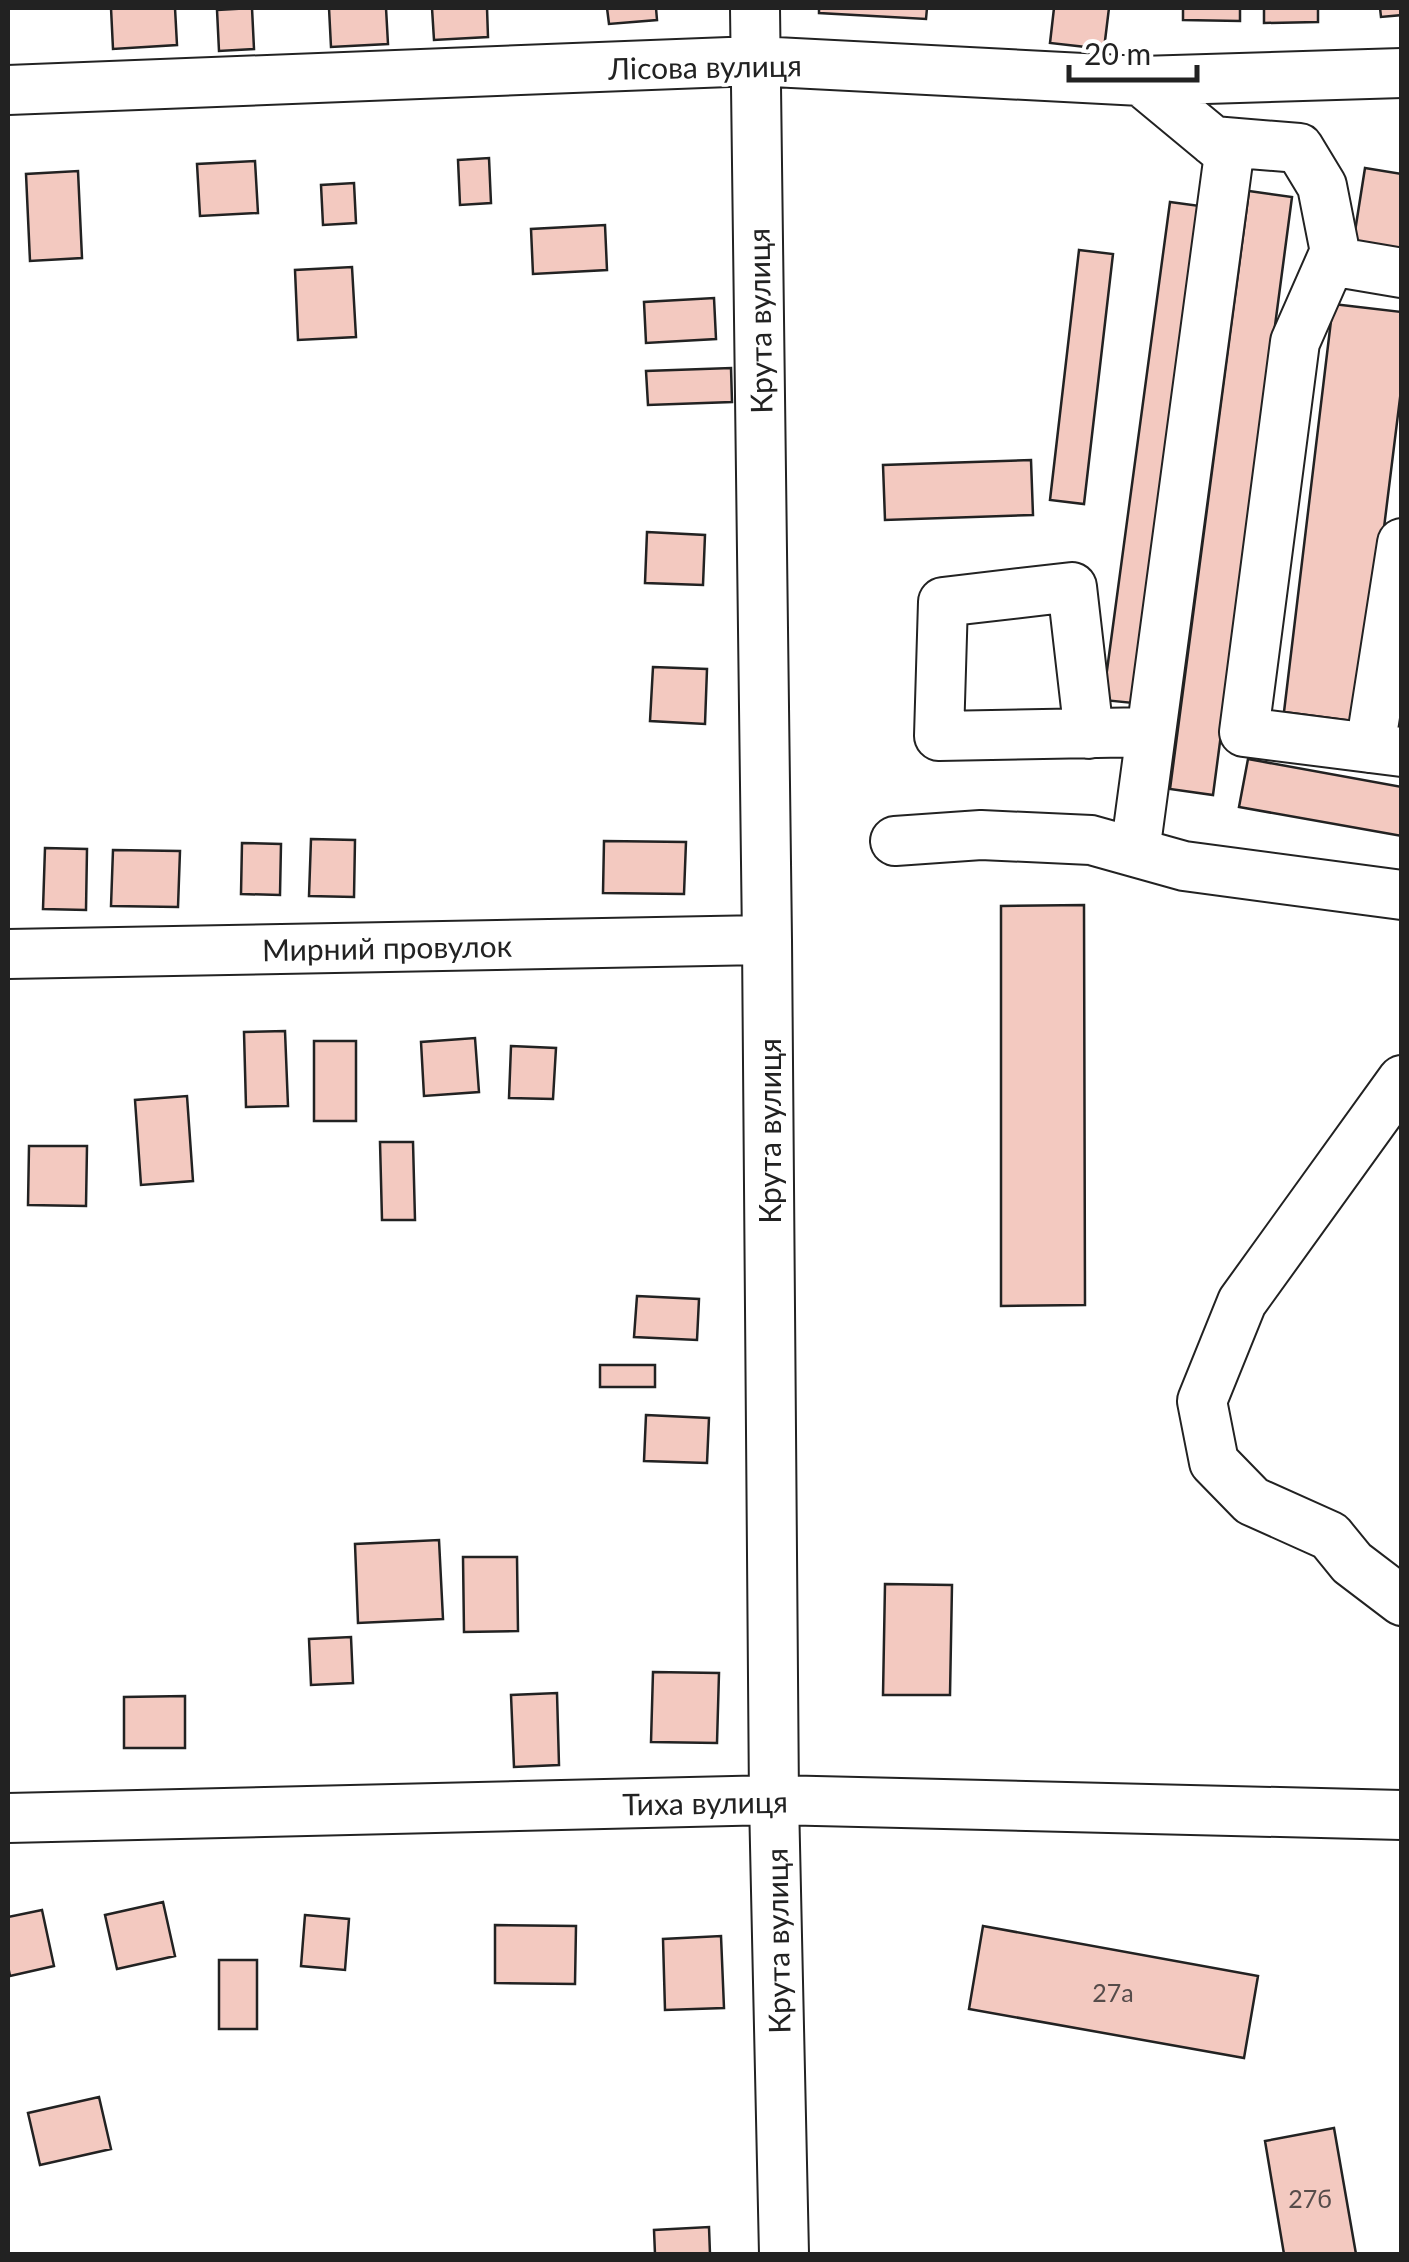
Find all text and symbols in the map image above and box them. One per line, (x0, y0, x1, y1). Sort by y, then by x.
scale bar (1069, 20, 1196, 82)
text: 20 m (1084, 35, 1151, 71)
street label: Лісова вулиця (607, 46, 802, 86)
street label: Крута вулиця (739, 228, 779, 414)
street label: Мирний провулок (262, 927, 513, 967)
street label: Крута вулиця (751, 1038, 787, 1224)
street label: Тиха вулиця (622, 1783, 788, 1821)
street label: Крута вулиця (757, 1848, 797, 2034)
house number: 27а (1092, 1977, 1134, 2007)
house number: 27б (1288, 2183, 1332, 2213)

